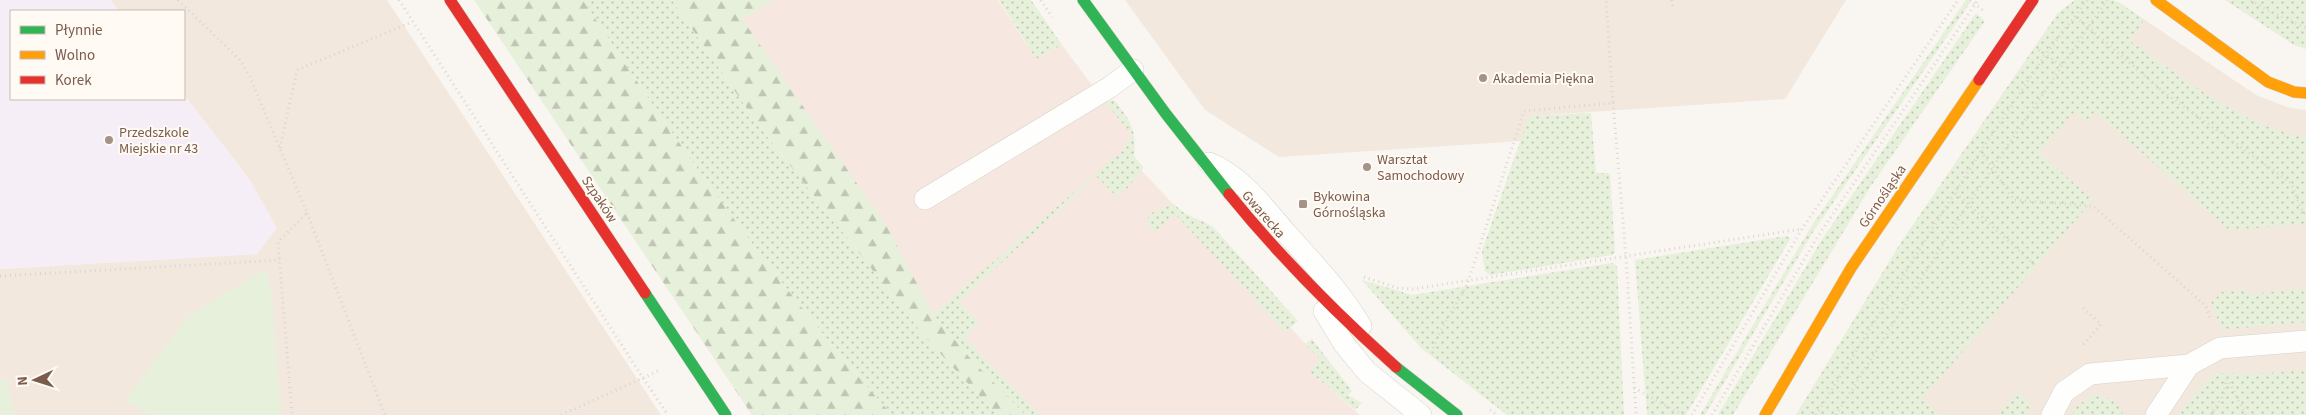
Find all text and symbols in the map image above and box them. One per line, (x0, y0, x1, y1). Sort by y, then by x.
legend (10, 10, 185, 100)
text: Płynnie (55, 20, 103, 41)
text: Wolno (55, 45, 95, 66)
place label: Akademia Piękna (1493, 69, 1594, 89)
text: Korek (55, 70, 92, 91)
marker: Akademia Piękna (1477, 72, 1489, 84)
place label: Przedszkole Miejskie nr 43 (119, 123, 198, 159)
marker: Przedszkole Miejskie nr 43 (103, 134, 115, 146)
place label: Warsztat Samochodowy (1377, 150, 1465, 186)
marker: Warsztat Samochodowy (1361, 161, 1373, 173)
street label: Górnośląska (1854, 161, 1911, 232)
street label: Szpaków (576, 172, 622, 227)
street label: Gwarecka (1237, 186, 1290, 243)
place label: Bykowina Górnośląska (1313, 187, 1386, 223)
marker: Bykowina Górnośląska (1297, 198, 1309, 210)
north arrow (10, 355, 60, 405)
text: N (13, 375, 33, 386)

